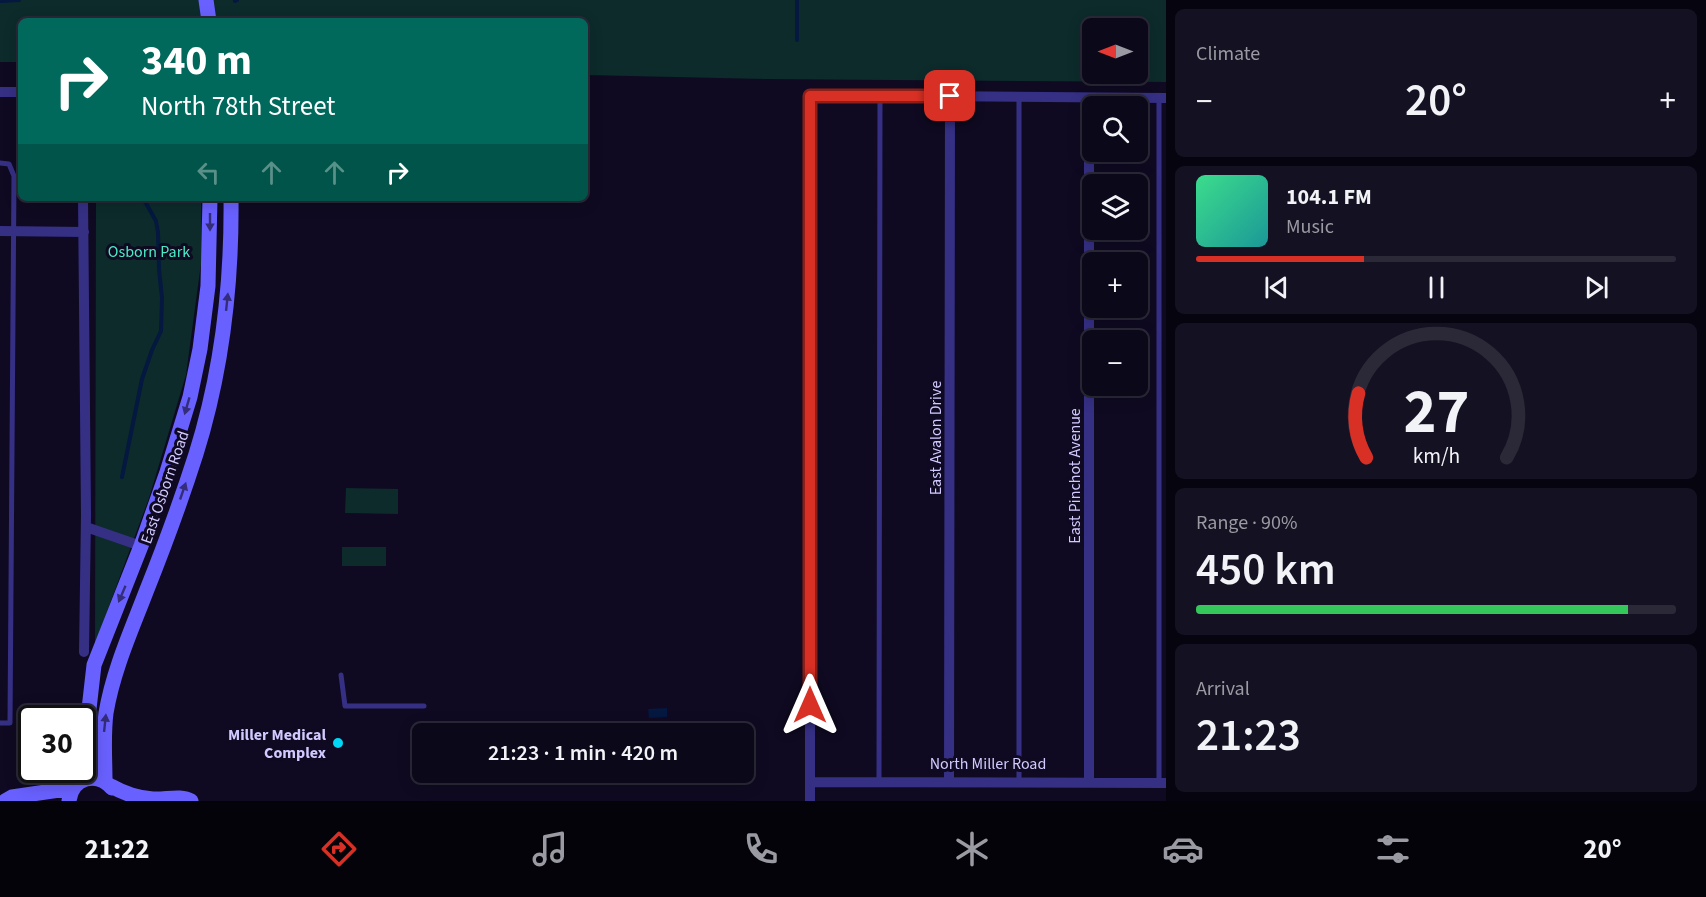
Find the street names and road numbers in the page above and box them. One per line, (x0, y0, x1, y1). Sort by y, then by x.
street label: East Avalon Drive (925, 381, 947, 495)
street label: East Pinchot Avenue (1064, 408, 1086, 544)
street label: East Osborn Road (135, 428, 195, 547)
street label: North Miller Road (930, 753, 1046, 775)

